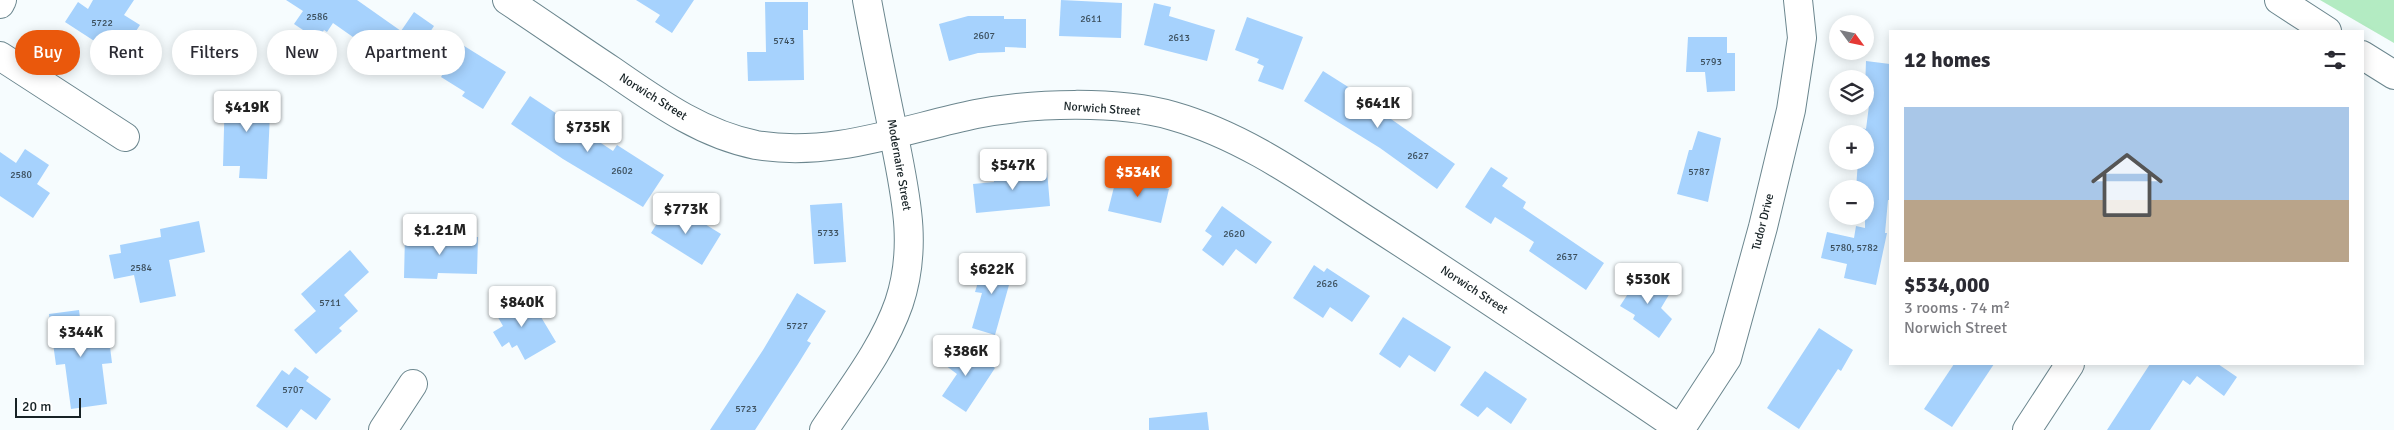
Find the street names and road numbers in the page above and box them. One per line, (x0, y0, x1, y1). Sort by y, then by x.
street label: Norwich Street (616, 70, 690, 124)
street label: Norwich Street (1063, 99, 1141, 119)
street label: Modernaire Street (884, 118, 914, 212)
street label: Tudor Drive (1749, 192, 1777, 252)
street label: Norwich Street (1438, 263, 1510, 317)

